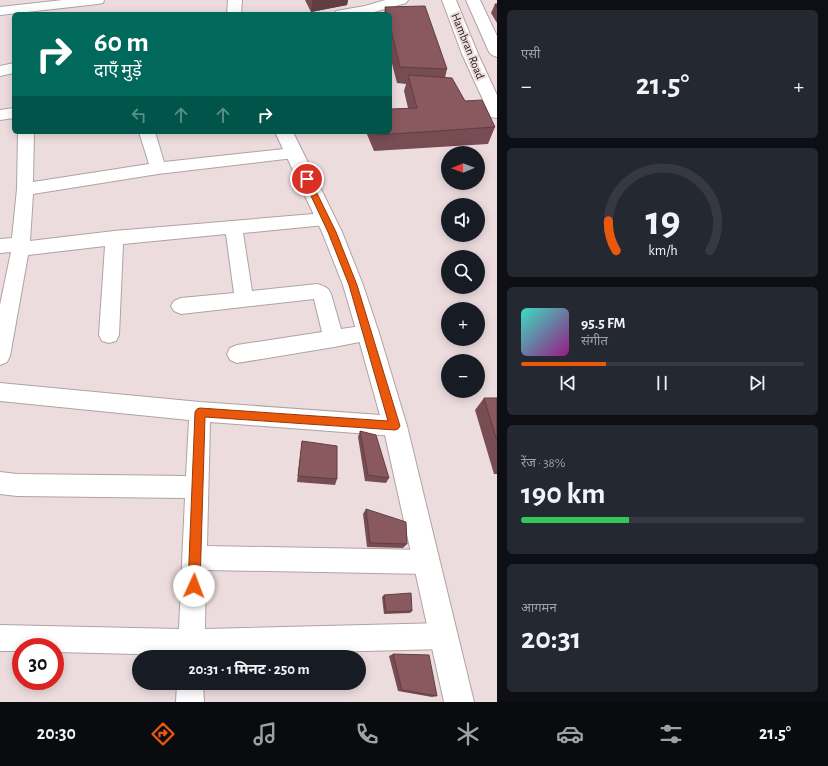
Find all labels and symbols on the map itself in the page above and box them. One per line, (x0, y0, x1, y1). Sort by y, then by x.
street label: Hambran Road (449, 11, 487, 81)
north arrow (441, 146, 485, 190)
pin (290, 162, 324, 196)
position arrow (173, 565, 215, 607)
speed limit sign: 30 (12, 638, 64, 690)

